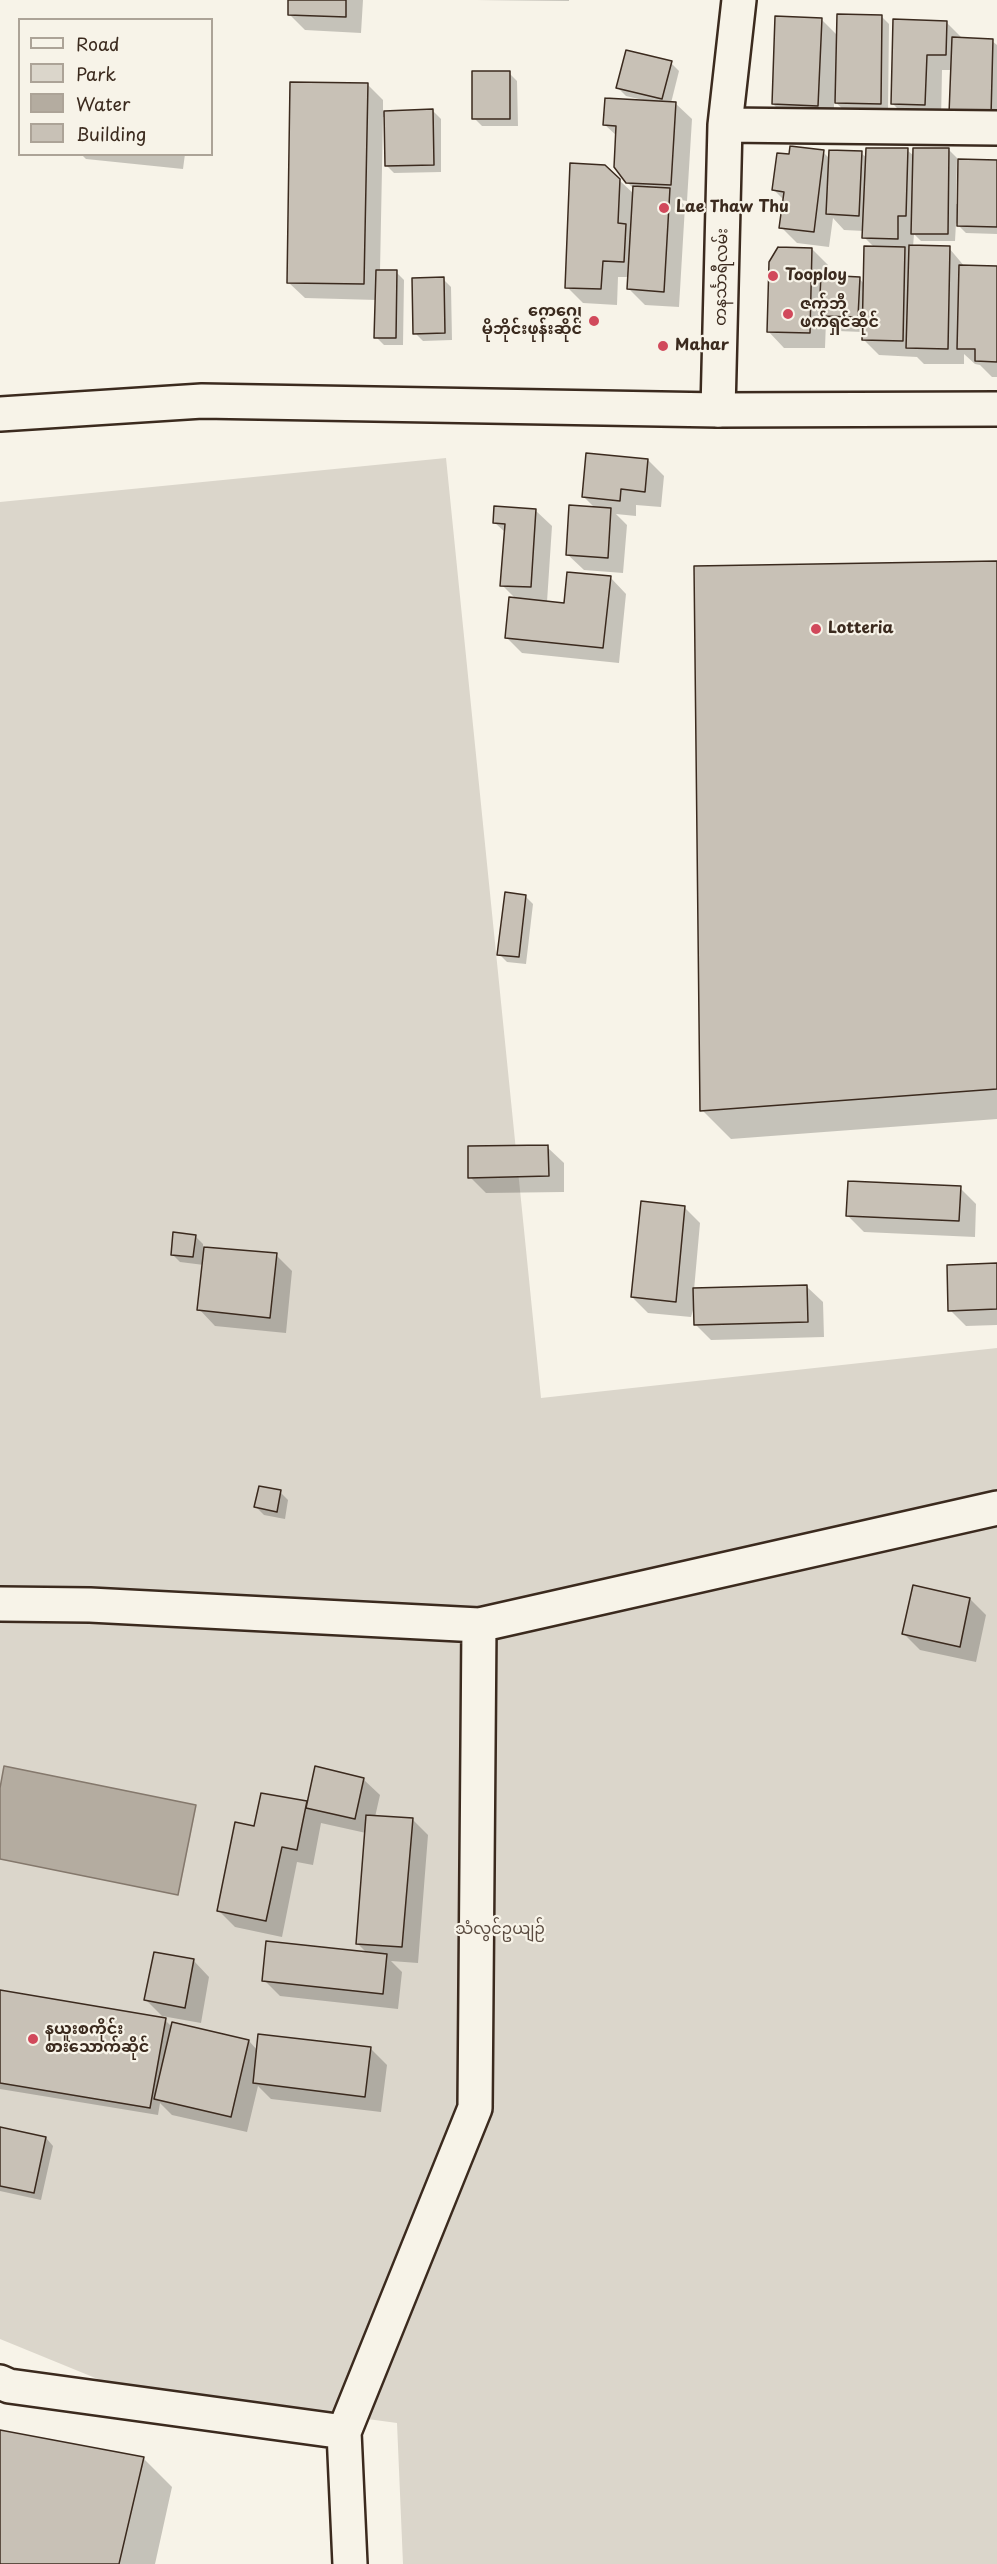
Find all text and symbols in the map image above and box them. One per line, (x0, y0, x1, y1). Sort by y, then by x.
legend (18, 18, 213, 156)
text: Road (76, 30, 120, 57)
text: Park (76, 60, 116, 87)
text: Water (76, 90, 130, 117)
text: Building (76, 120, 146, 147)
place label: Lae Thaw Thu (676, 198, 789, 218)
marker: Lae Thaw Thu (657, 201, 671, 215)
street label: တနင်္သာရီလမ်း (712, 228, 732, 326)
place label: Tooploy (785, 266, 847, 286)
marker: Tooploy (766, 269, 780, 283)
place label: ဇက်ဘီ ဖက်ရှင်ဆိုင် (800, 295, 879, 333)
place label: ကေဂျေ မိုဘိုင်းဖုန်းဆိုင် (482, 302, 582, 340)
marker: ဇက်ဘီ ဖက်ရှင်ဆိုင် (781, 307, 795, 321)
marker: ကေဂျေ မိုဘိုင်းဖုန်းဆိုင် (587, 314, 601, 328)
place label: Mahar (675, 336, 729, 356)
marker: Mahar (656, 339, 670, 353)
place label: Lotteria (828, 619, 894, 639)
marker: Lotteria (809, 622, 823, 636)
park label: သံလွင်ဥယျဉ် (455, 1920, 545, 1940)
place label: နယူးစကိုင်း စားသောက်ဆိုင် (45, 2020, 149, 2058)
marker: နယူးစကိုင်း စားသောက်ဆိုင် (26, 2032, 40, 2046)

